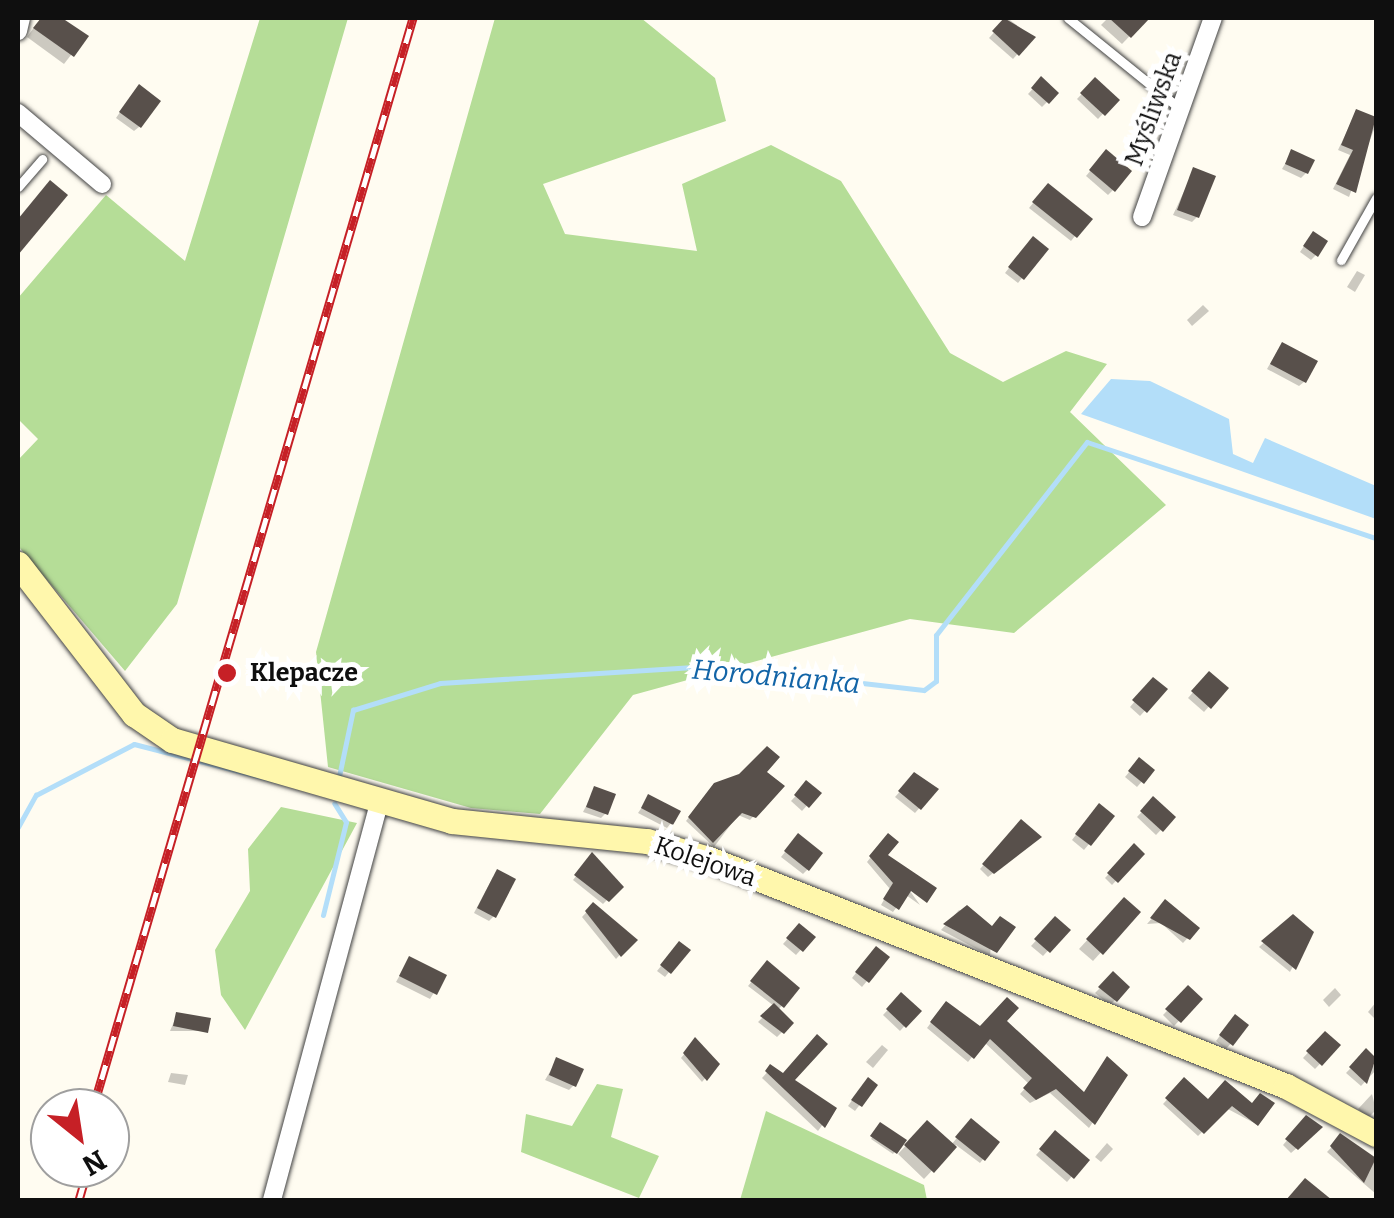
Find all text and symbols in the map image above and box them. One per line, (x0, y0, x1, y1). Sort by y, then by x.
street label: Myśliwska (1120, 48, 1188, 170)
water label: Horodnianka (691, 653, 861, 701)
place label: Klepacze (250, 658, 358, 688)
marker: Klepacze (214, 660, 240, 686)
street label: Kolejowa (650, 831, 760, 893)
north arrow (30, 1088, 130, 1188)
text: N (77, 1143, 112, 1182)

